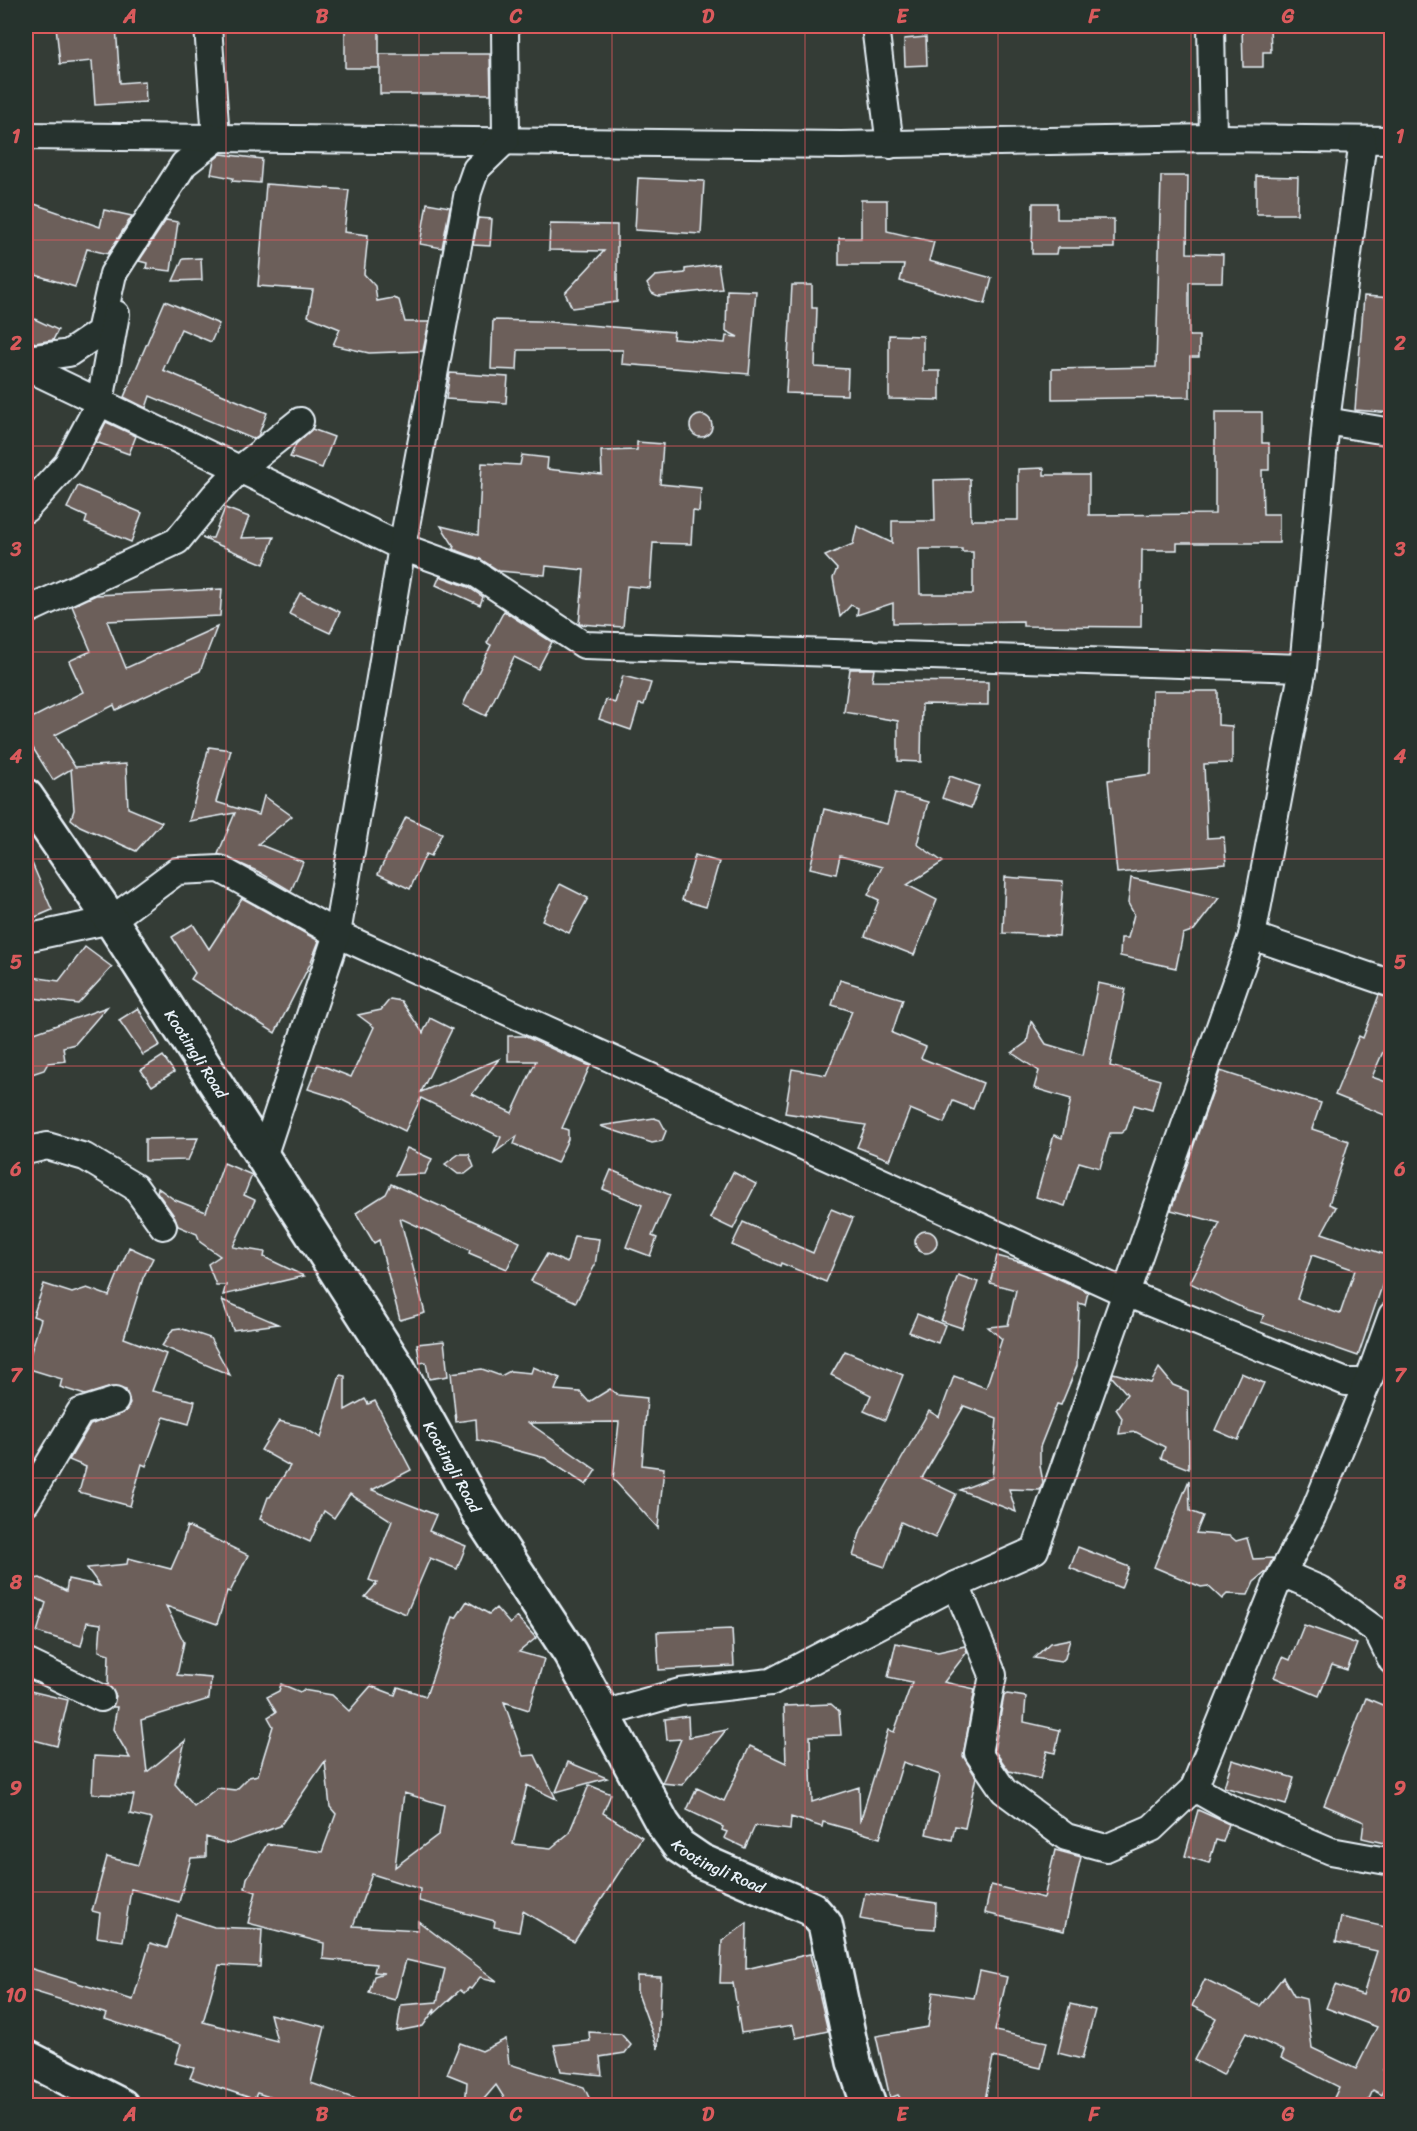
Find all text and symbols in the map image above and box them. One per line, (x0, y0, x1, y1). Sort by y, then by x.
text: A (122, 0, 137, 34)
text: B (316, 0, 329, 34)
text: C (509, 0, 523, 34)
text: D (702, 0, 715, 34)
text: E (896, 0, 909, 34)
text: F (1088, 0, 1101, 34)
text: G (1281, 0, 1295, 34)
text: 1 (12, 119, 21, 154)
text: 1 (1396, 119, 1405, 154)
text: 2 (9, 326, 22, 361)
text: 2 (1393, 326, 1406, 361)
text: 3 (10, 532, 22, 567)
text: 3 (1394, 532, 1406, 567)
text: 4 (9, 739, 23, 774)
text: 4 (1393, 739, 1407, 774)
text: 5 (10, 945, 22, 980)
text: 5 (1394, 945, 1406, 980)
street label: Kootingli Road (157, 1003, 237, 1106)
text: 6 (9, 1152, 22, 1187)
text: 6 (1393, 1152, 1406, 1187)
text: 7 (10, 1358, 23, 1393)
text: 7 (1394, 1358, 1407, 1393)
street label: Kootingli Road (415, 1415, 491, 1519)
text: 8 (9, 1565, 23, 1600)
text: 8 (1393, 1565, 1407, 1600)
text: 9 (10, 1771, 22, 1806)
text: 9 (1394, 1771, 1406, 1806)
street label: Kootingli Road (664, 1832, 771, 1902)
text: 10 (5, 1978, 27, 2013)
text: 10 (1389, 1978, 1411, 2013)
text: A (122, 2097, 137, 2131)
text: B (316, 2097, 329, 2131)
text: C (509, 2097, 523, 2131)
text: D (702, 2097, 715, 2131)
text: E (896, 2097, 909, 2131)
text: F (1088, 2097, 1101, 2131)
text: G (1281, 2097, 1295, 2131)

